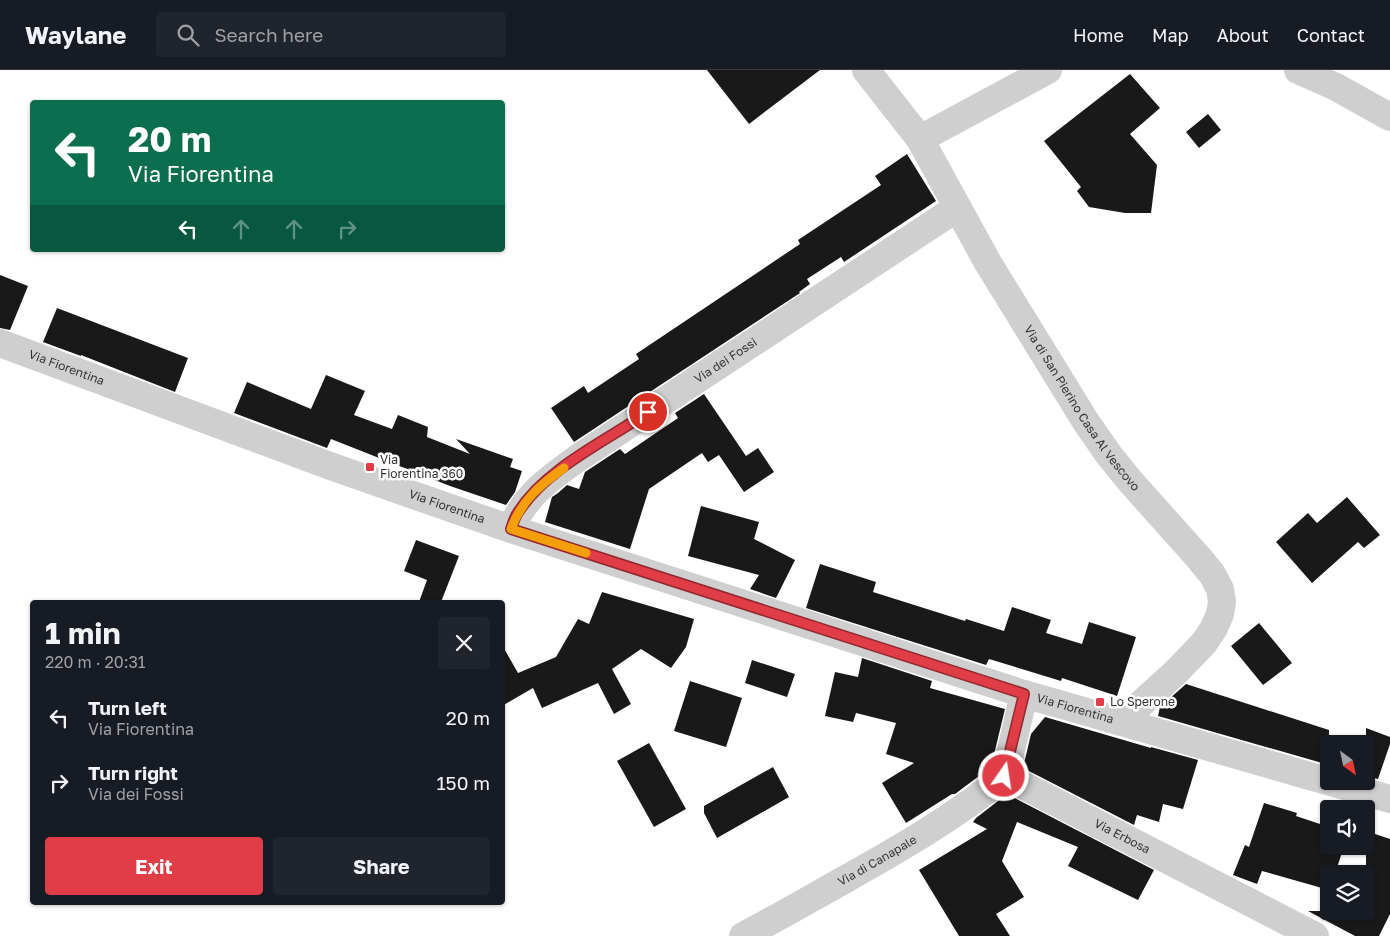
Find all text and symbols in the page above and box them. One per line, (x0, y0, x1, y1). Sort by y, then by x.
search box (156, 12, 506, 57)
text: Waylane (25, 20, 126, 49)
icon: search (174, 21, 202, 49)
text: Search here (214, 23, 323, 46)
text: Home (1073, 24, 1124, 46)
text: Map (1152, 24, 1189, 46)
text: About (1217, 24, 1269, 46)
text: Contact (1297, 24, 1365, 46)
text: 20 m (128, 118, 211, 160)
icon: left (45, 120, 110, 185)
text: Via Fiorentina (128, 160, 274, 187)
icon: left (174, 215, 202, 243)
icon: ahead (227, 215, 255, 243)
icon: ahead (280, 215, 308, 243)
icon: right (333, 215, 361, 243)
street label: Via di San Pierino Casa Al Vescovo (1021, 322, 1143, 494)
street label: Via dei Fossi (691, 334, 759, 386)
street label: Via Fiorentina (27, 346, 107, 388)
pin (627, 391, 669, 433)
icon: arrive (634, 398, 662, 426)
place label: Via Fiorentina 360 (380, 452, 463, 481)
marker: Via Fiorentina 360 (364, 461, 376, 473)
street label: Via Fiorentina (407, 486, 487, 526)
text: 1 min (45, 615, 121, 651)
button: close (438, 617, 490, 669)
text: 220 m · 20:31 (45, 652, 146, 672)
street label: Via Fiorentina (1035, 690, 1116, 726)
place label: Lo Sperone (1110, 694, 1175, 709)
text: Turn left (88, 696, 167, 719)
marker: Lo Sperone (1094, 696, 1106, 708)
icon: left (45, 704, 73, 732)
text: 20 m (446, 706, 490, 729)
text: Via Fiorentina (88, 719, 194, 739)
north arrow (1320, 735, 1375, 790)
map controls (1320, 735, 1375, 920)
position arrow (977, 749, 1029, 801)
text: Turn right (88, 761, 178, 784)
icon: right (45, 769, 73, 797)
text: 150 m (436, 771, 490, 794)
text: Via dei Fossi (88, 784, 184, 804)
button: sound (1320, 800, 1375, 855)
street label: Via Erbosa (1092, 815, 1153, 857)
street label: Via di Canapale (835, 832, 919, 889)
button: Exit (45, 837, 263, 895)
button: Share (273, 837, 490, 895)
button: layers (1320, 865, 1375, 920)

